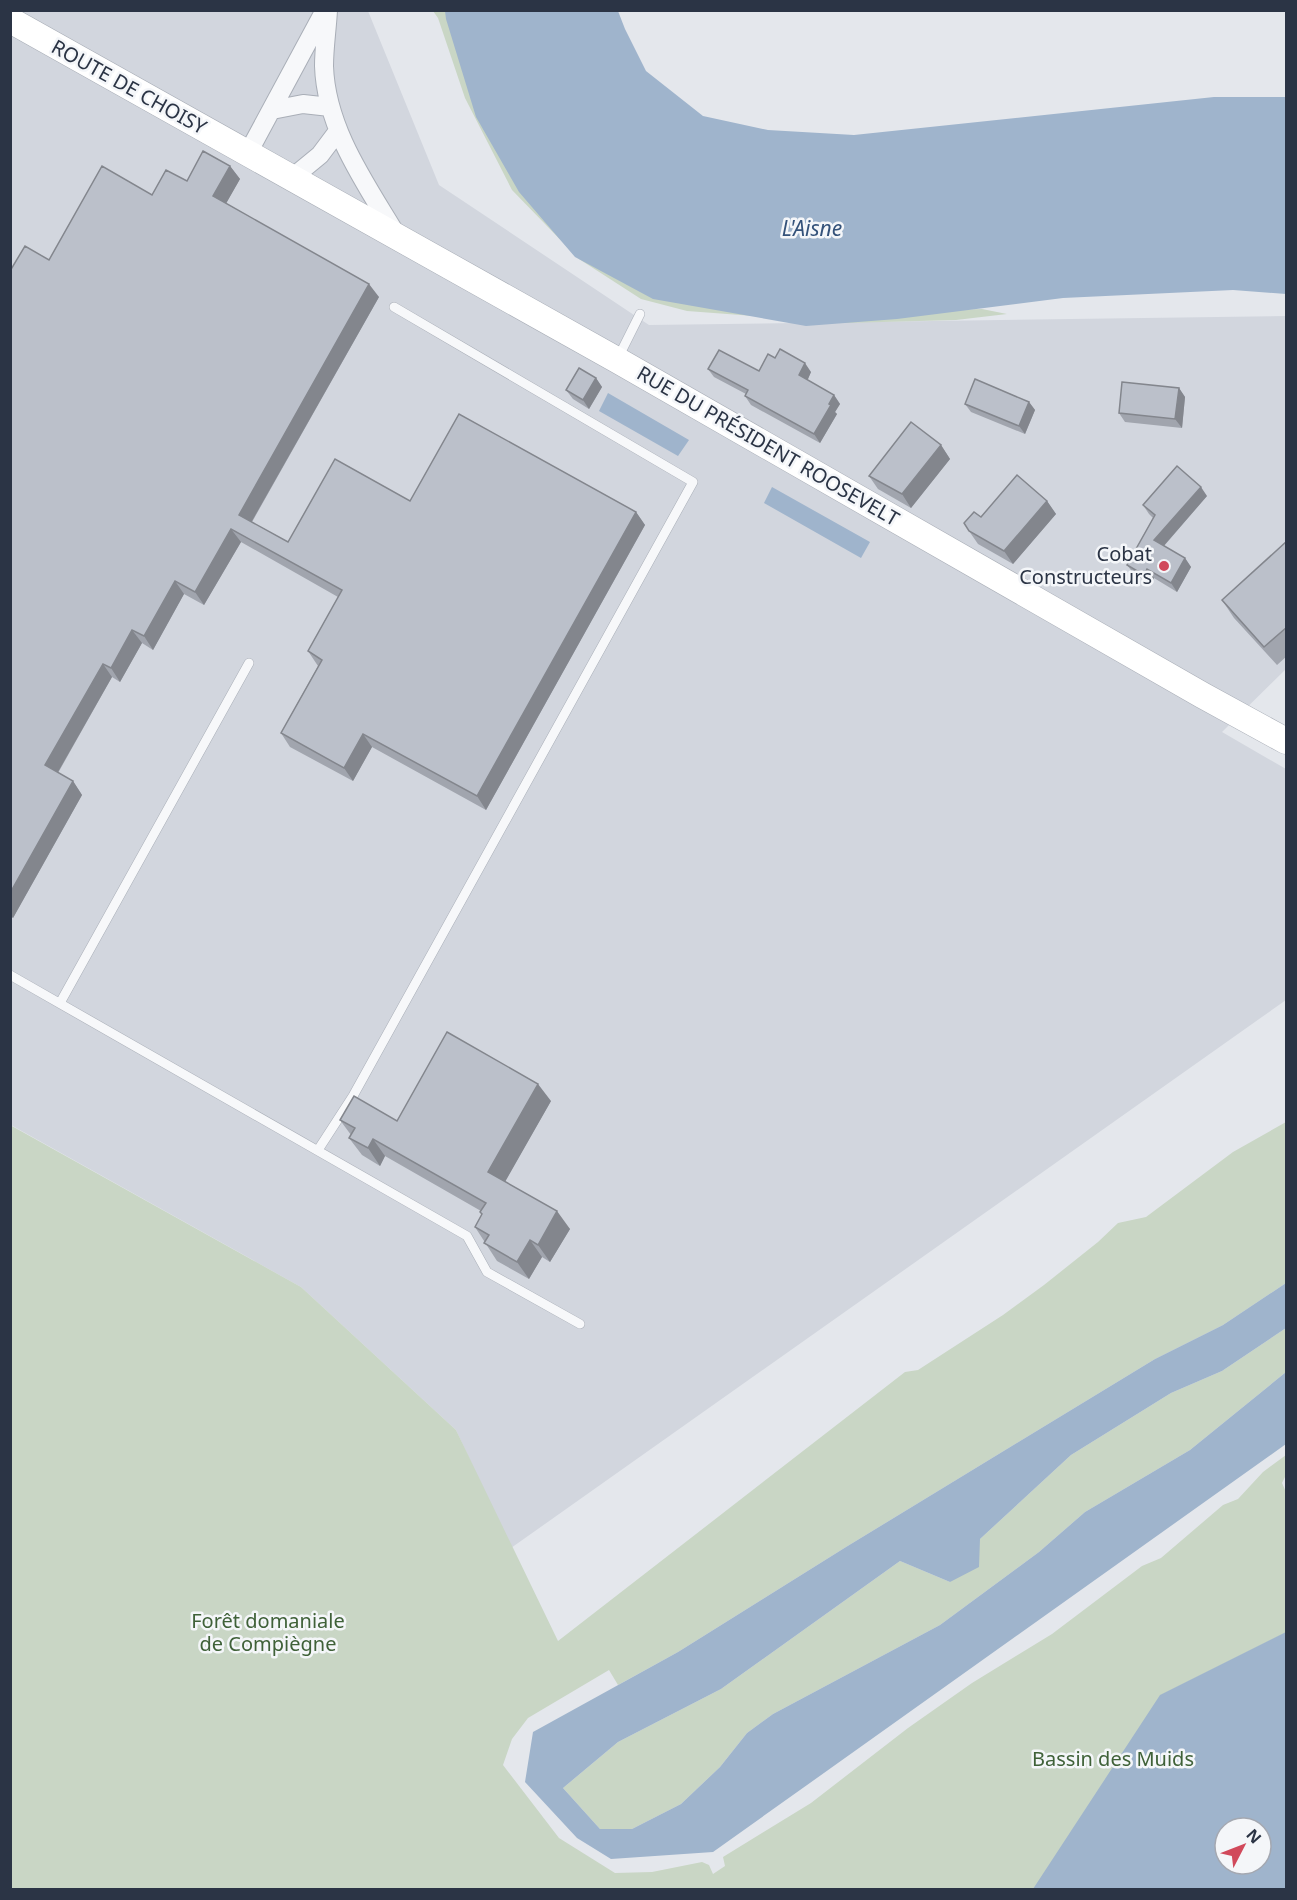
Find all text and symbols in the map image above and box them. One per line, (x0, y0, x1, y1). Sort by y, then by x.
street label: ROUTE DE CHOISY (47, 33, 212, 141)
water label: L'Aisne (782, 214, 842, 242)
street label: RUE DU PRÉSIDENT ROOSEVELT (632, 359, 904, 532)
place label: Cobat Constructeurs (1019, 540, 1152, 590)
marker: Cobat Constructeurs (1157, 559, 1171, 573)
park label: Forêt domaniale de Compiègne (191, 1607, 345, 1657)
park label: Bassin des Muids (1032, 1745, 1194, 1772)
north arrow (1213, 1816, 1273, 1876)
text: N (1242, 1824, 1267, 1848)

